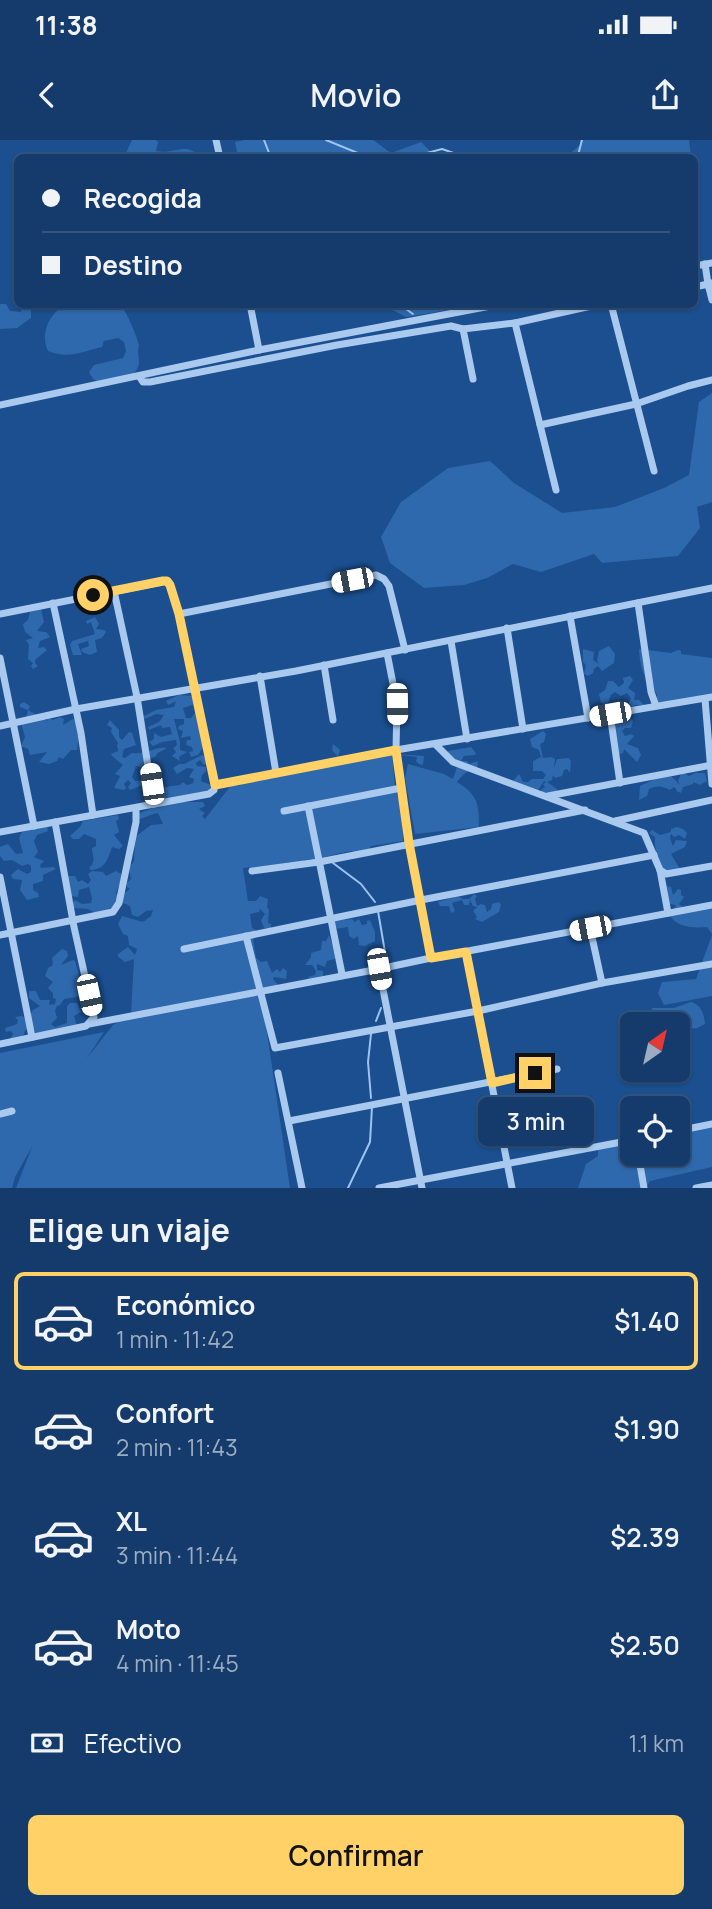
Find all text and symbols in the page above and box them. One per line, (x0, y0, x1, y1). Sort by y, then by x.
text: 11:38 (35, 7, 98, 43)
text: Movio (310, 73, 402, 117)
icon: back (28, 76, 66, 114)
icon: share (646, 76, 684, 114)
text: Recogida (84, 180, 202, 216)
text: Destino (84, 247, 183, 283)
car (330, 566, 375, 594)
route start (77, 579, 109, 611)
car (387, 683, 408, 725)
car (588, 700, 633, 728)
car (139, 762, 166, 806)
car (568, 914, 613, 942)
car (366, 946, 393, 992)
car (75, 972, 104, 1018)
north arrow (620, 1012, 690, 1082)
map controls (620, 1012, 690, 1166)
route end (519, 1057, 551, 1089)
button: locate (620, 1096, 690, 1166)
callout: 3 min (477, 1098, 593, 1146)
text: 3 min (507, 1105, 565, 1137)
text: Elige un viaje (28, 1208, 230, 1252)
text: Económico (116, 1287, 255, 1323)
icon: car (32, 1290, 95, 1353)
text: $1.40 (614, 1303, 680, 1339)
text: 1 min · 11:42 (116, 1323, 234, 1355)
text: Confort (116, 1395, 215, 1431)
icon: car (32, 1398, 95, 1461)
text: $1.90 (614, 1411, 680, 1447)
text: 2 min · 11:43 (116, 1431, 238, 1463)
text: XL (116, 1503, 147, 1539)
icon: car (32, 1506, 95, 1569)
text: $2.39 (610, 1519, 680, 1555)
text: 3 min · 11:44 (116, 1539, 238, 1571)
text: Moto (116, 1611, 181, 1647)
icon: car (32, 1614, 95, 1677)
text: $2.50 (609, 1627, 680, 1663)
text: 4 min · 11:45 (116, 1647, 239, 1679)
icon: cash (28, 1724, 66, 1762)
text: Efectivo (84, 1725, 182, 1761)
text: 1.1 km (628, 1727, 684, 1759)
button: Confirmar (28, 1815, 684, 1895)

